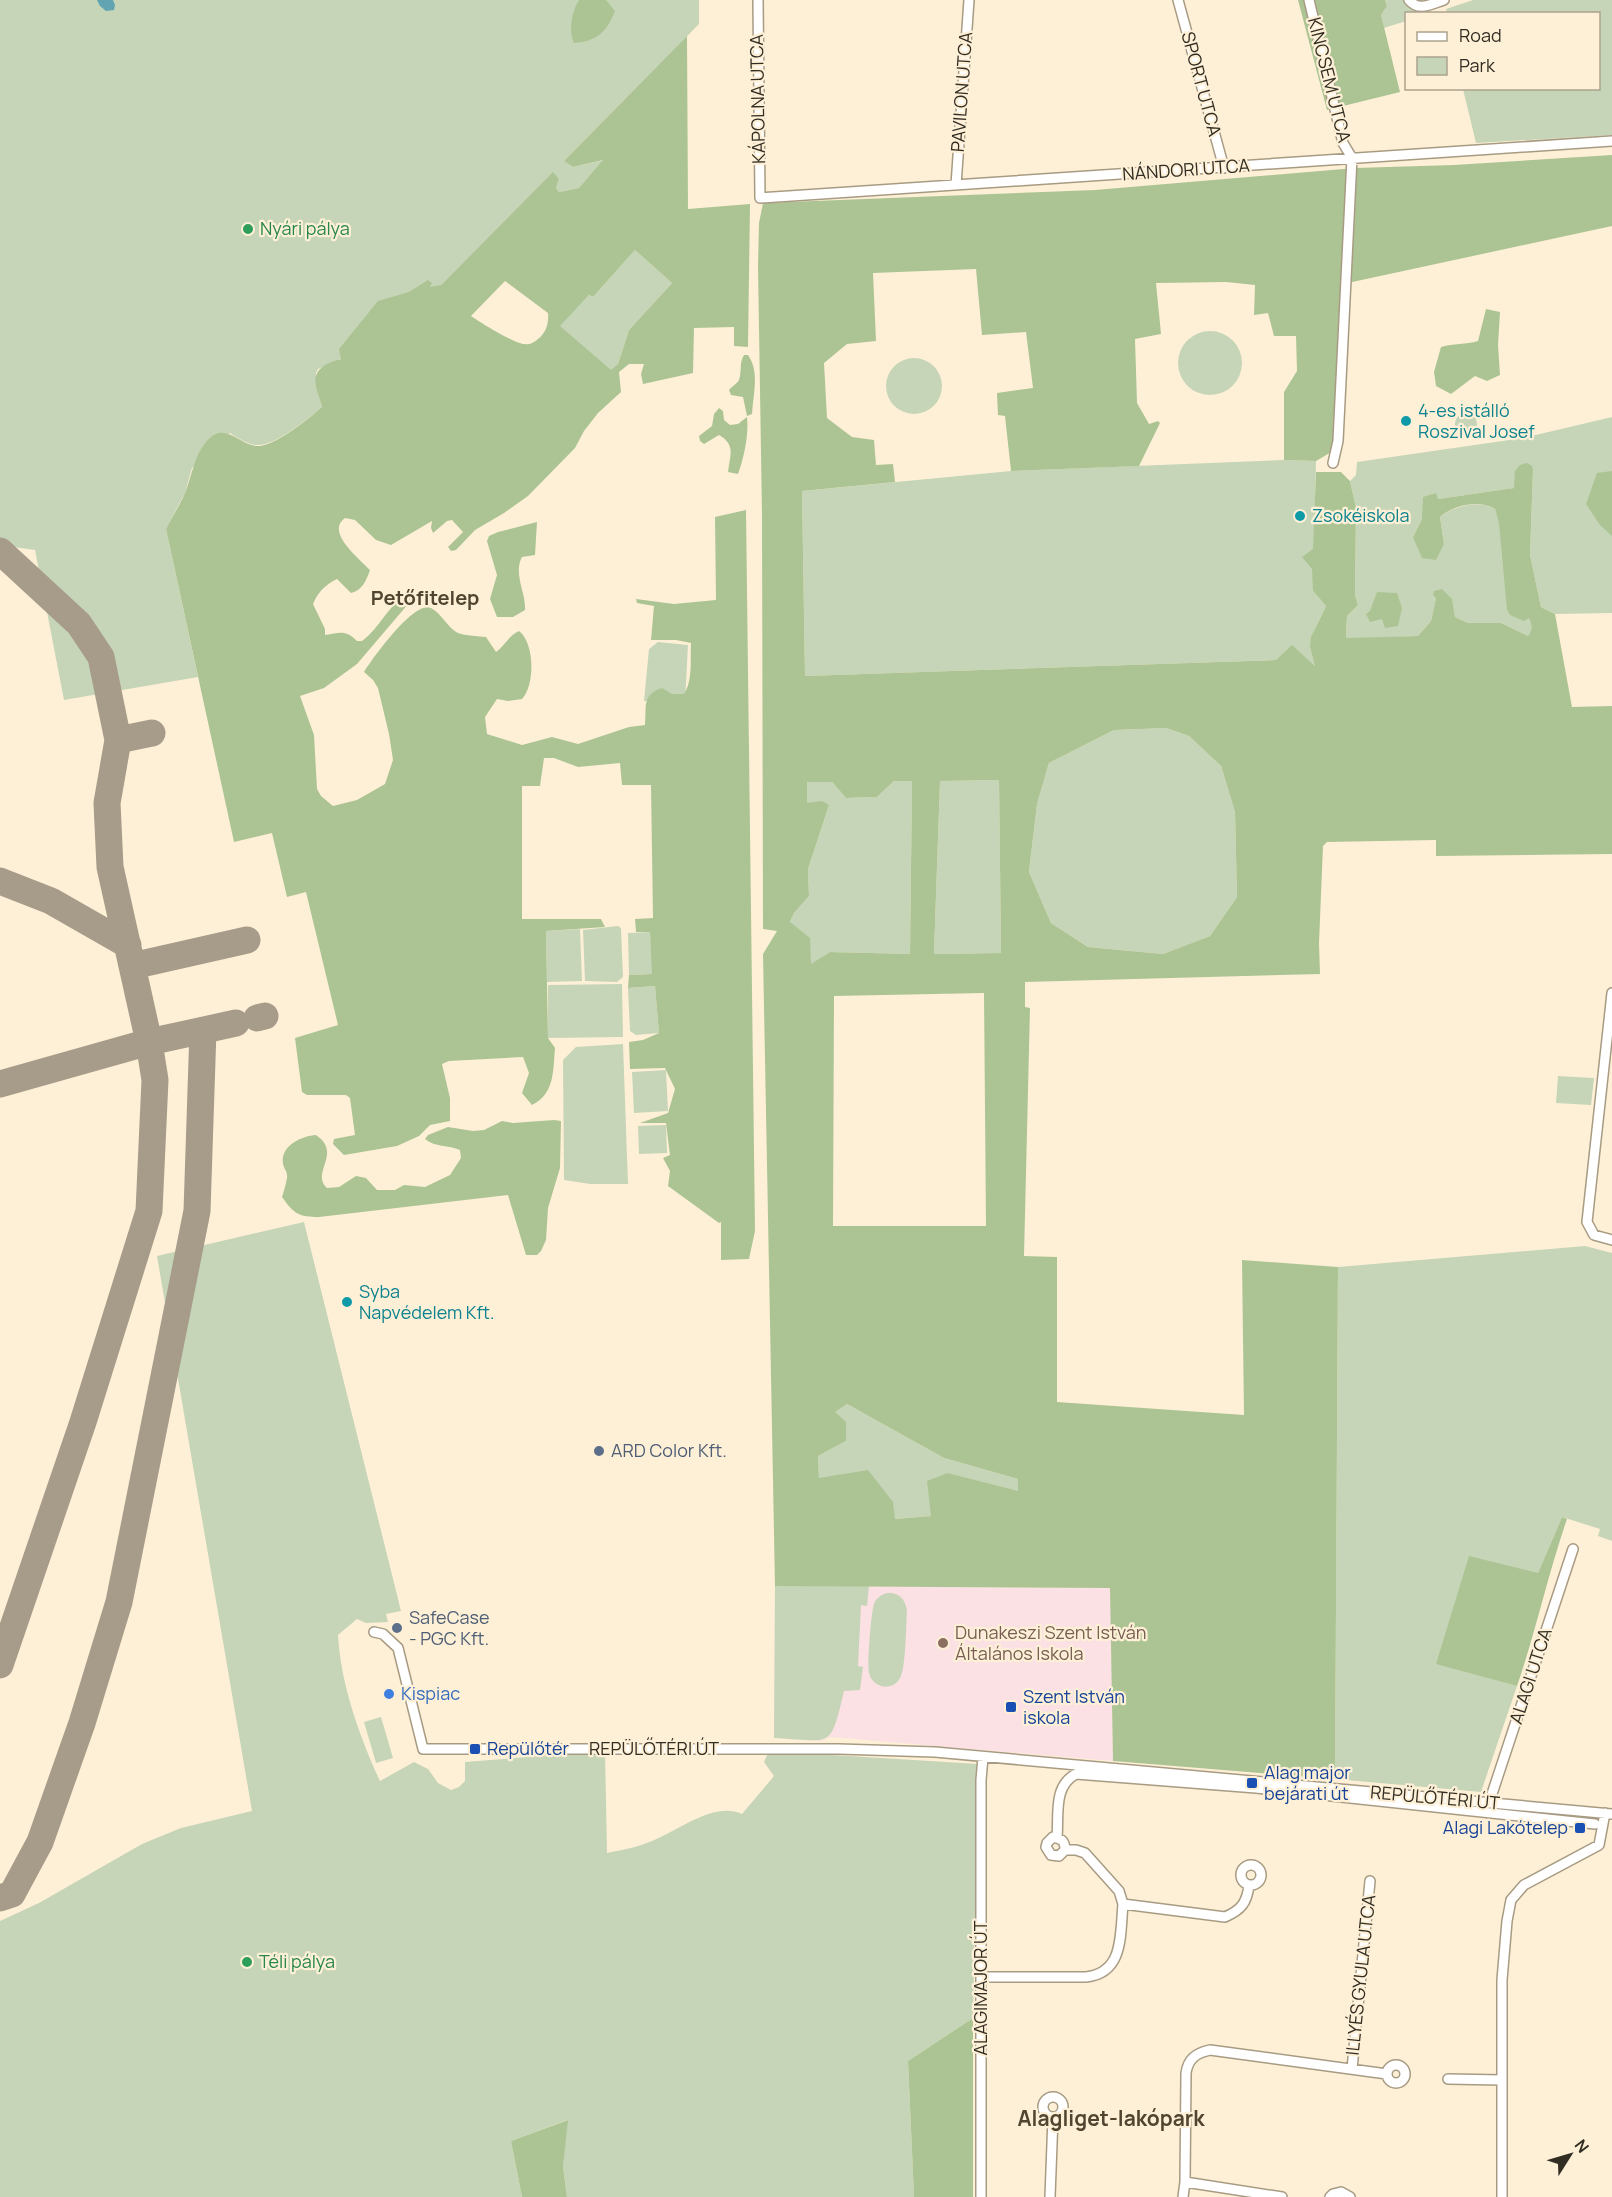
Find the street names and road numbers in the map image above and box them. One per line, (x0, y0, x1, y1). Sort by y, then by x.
street label: KINCSEM UTCA (1303, 15, 1357, 145)
street label: SPORT UTCA (1176, 29, 1228, 139)
street label: PAVILON UTCA (945, 31, 977, 153)
street label: KÁPOLNA UTCA (744, 33, 770, 164)
street label: NÁNDORI UTCA (1121, 153, 1251, 185)
street label: ALAGI UTCA (1503, 1624, 1557, 1727)
street label: REPÜLŐTÉRI ÚT (589, 1736, 719, 1760)
street label: REPÜLŐTÉRI ÚT (1369, 1779, 1501, 1815)
street label: ILLYÉS GYULA UTCA (1340, 1893, 1380, 2056)
street label: ALAGIMAJOR ÚT (968, 1920, 992, 2055)

